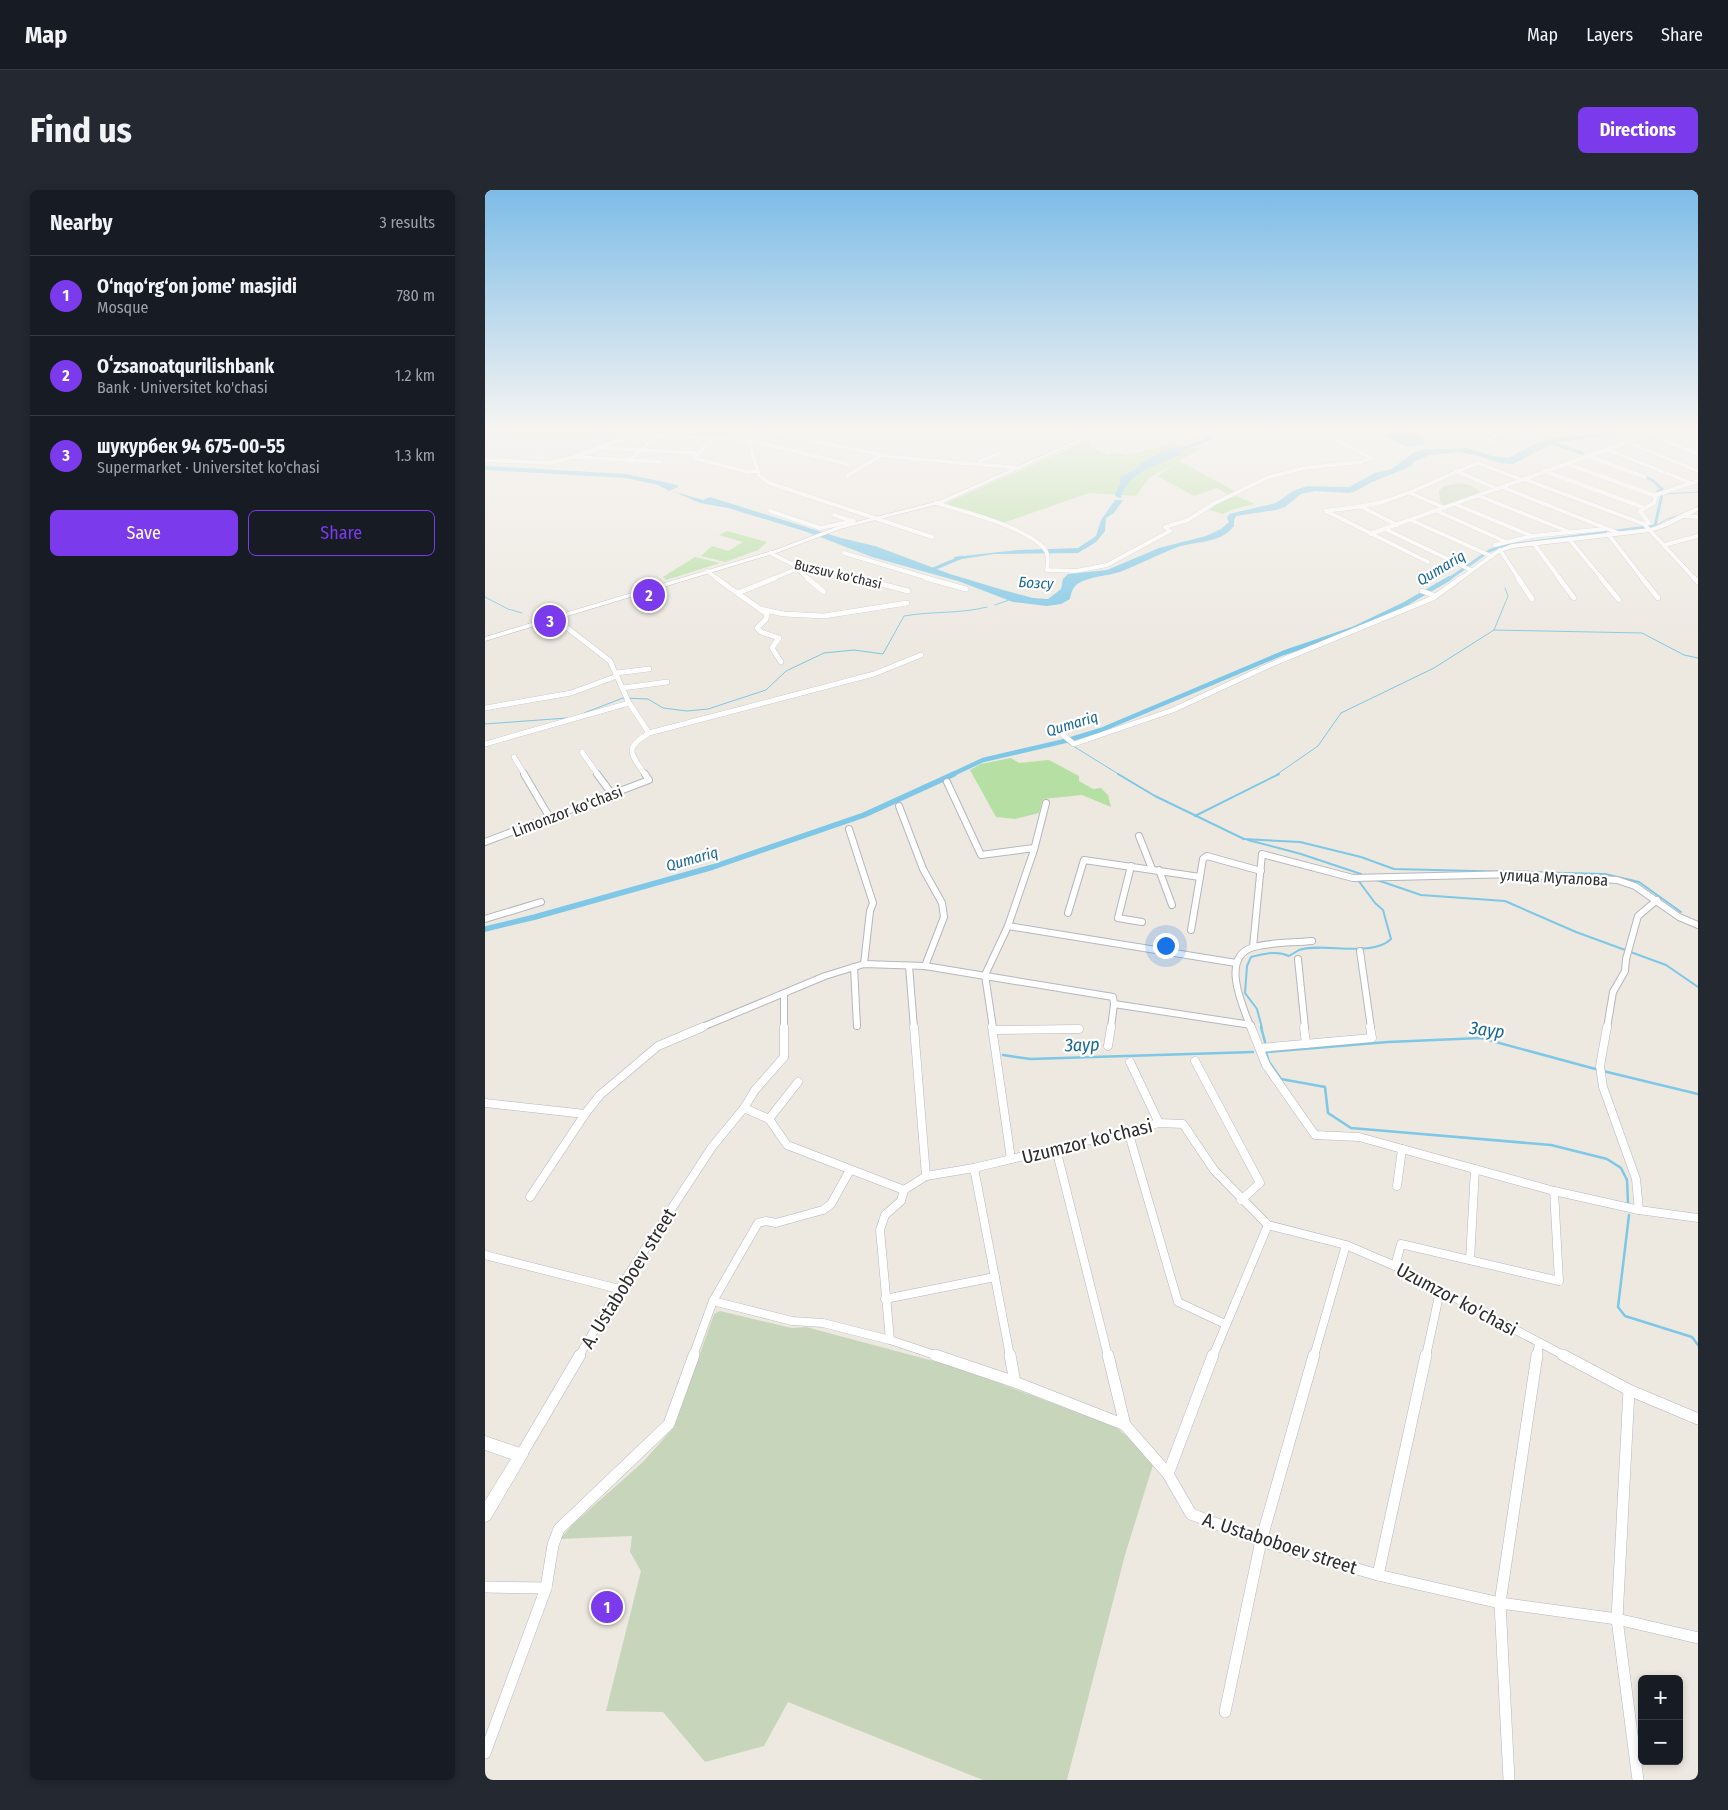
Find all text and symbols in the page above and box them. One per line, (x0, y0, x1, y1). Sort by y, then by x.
text: Map (25, 21, 67, 49)
text: Map (1527, 24, 1558, 46)
text: Layers (1586, 24, 1633, 46)
text: Share (1661, 24, 1703, 46)
button: Directions (1578, 107, 1698, 153)
text: Find us (30, 109, 132, 151)
text: Nearby (50, 210, 112, 236)
text: 3 results (379, 213, 435, 232)
text: O‘nqo‘rg‘on jome’ masjidi (97, 275, 297, 298)
text: 1 (63, 286, 69, 305)
text: 780 m (396, 286, 435, 305)
text: Mosque (97, 298, 148, 317)
text: Oʻzsanoatqurilishbank (97, 355, 274, 378)
text: 2 (62, 366, 70, 385)
text: 1.2 km (395, 366, 435, 385)
text: Bank · Universitet ko'chasi (97, 378, 268, 397)
text: шукурбек 94 675-00-55 (97, 435, 285, 458)
text: 3 (62, 446, 70, 465)
text: 1.3 km (394, 446, 435, 465)
text: Supermarket · Universitet ko'chasi (97, 458, 320, 477)
button: Save (50, 510, 238, 556)
button: Share (248, 510, 435, 556)
water label: Qumariq (1414, 547, 1469, 589)
street label: Buzsuv ko'chasi (793, 556, 883, 593)
water label: Бозсу (1018, 573, 1055, 593)
pin: 2 (633, 576, 665, 614)
pin: 3 (534, 602, 566, 640)
water label: Qumariq (1044, 708, 1100, 740)
street label: Limonzor ko'chasi (509, 782, 625, 841)
water label: Qumariq (664, 843, 720, 875)
street label: улица Муталова (1499, 865, 1609, 890)
your location (1153, 933, 1179, 959)
water label: Заур (1467, 1017, 1506, 1043)
water label: Заур (1063, 1033, 1100, 1057)
street label: Uzumzor ko'chasi (1019, 1114, 1155, 1169)
street label: A. Ustaboboev street (576, 1203, 681, 1353)
street label: Uzumzor ko'chasi (1392, 1258, 1521, 1341)
street label: A. Ustaboboev street (1200, 1508, 1361, 1580)
pin: 1 (591, 1588, 623, 1626)
map controls (1638, 1675, 1683, 1765)
button: + (1638, 1675, 1683, 1720)
button: − (1638, 1720, 1683, 1765)

